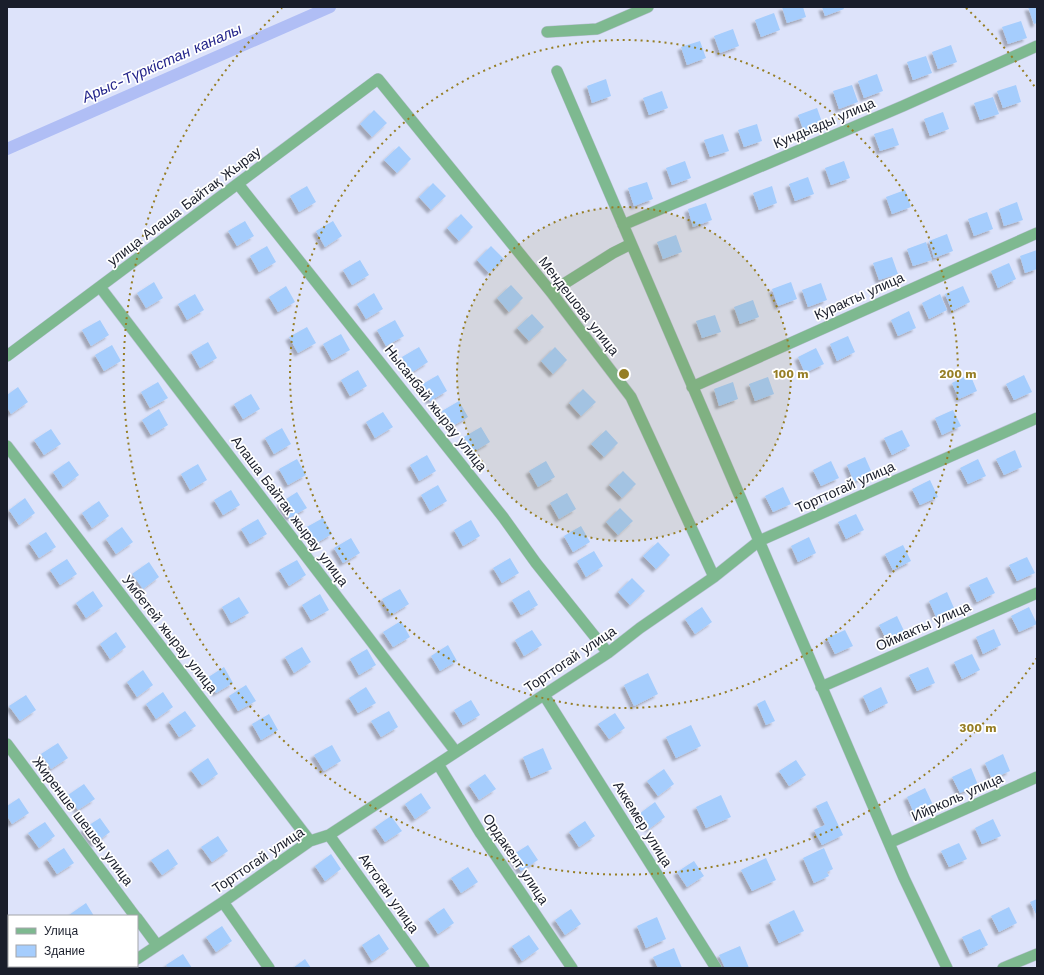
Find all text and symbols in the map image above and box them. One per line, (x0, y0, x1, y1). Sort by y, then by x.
water label: Арыс-Түркістан каналы (79, 20, 245, 107)
street label: Кундызды улица (771, 94, 877, 152)
street label: улица Алаша Байтақ Жырау (104, 143, 264, 269)
street label: Мендешова улица (536, 254, 623, 359)
street label: Куракты улица (812, 269, 907, 323)
street label: Нысанбай жырау улица (382, 342, 490, 475)
centre of rings (617, 367, 631, 381)
text: 100 m (773, 367, 809, 381)
text: 200 m (939, 367, 977, 381)
street label: Алаша Байтак жырау улица (228, 433, 352, 589)
street label: Торттогай улица (793, 458, 897, 516)
street label: Умбетей жырау улица (119, 572, 221, 696)
street label: Оймакты улица (873, 598, 973, 654)
street label: Торттогай улица (521, 622, 619, 696)
text: 300 m (959, 721, 997, 735)
street label: Жиренше шешен улица (29, 754, 137, 889)
street label: Ийрколь улица (909, 770, 1005, 824)
street label: Аккемер улица (610, 778, 676, 870)
street label: Ордакент улица (480, 811, 552, 907)
street label: Торттогай улица (209, 823, 307, 897)
street label: Актоган улица (356, 850, 422, 936)
legend (8, 915, 138, 967)
text: Улица (44, 924, 78, 938)
text: Здание (44, 944, 85, 958)

